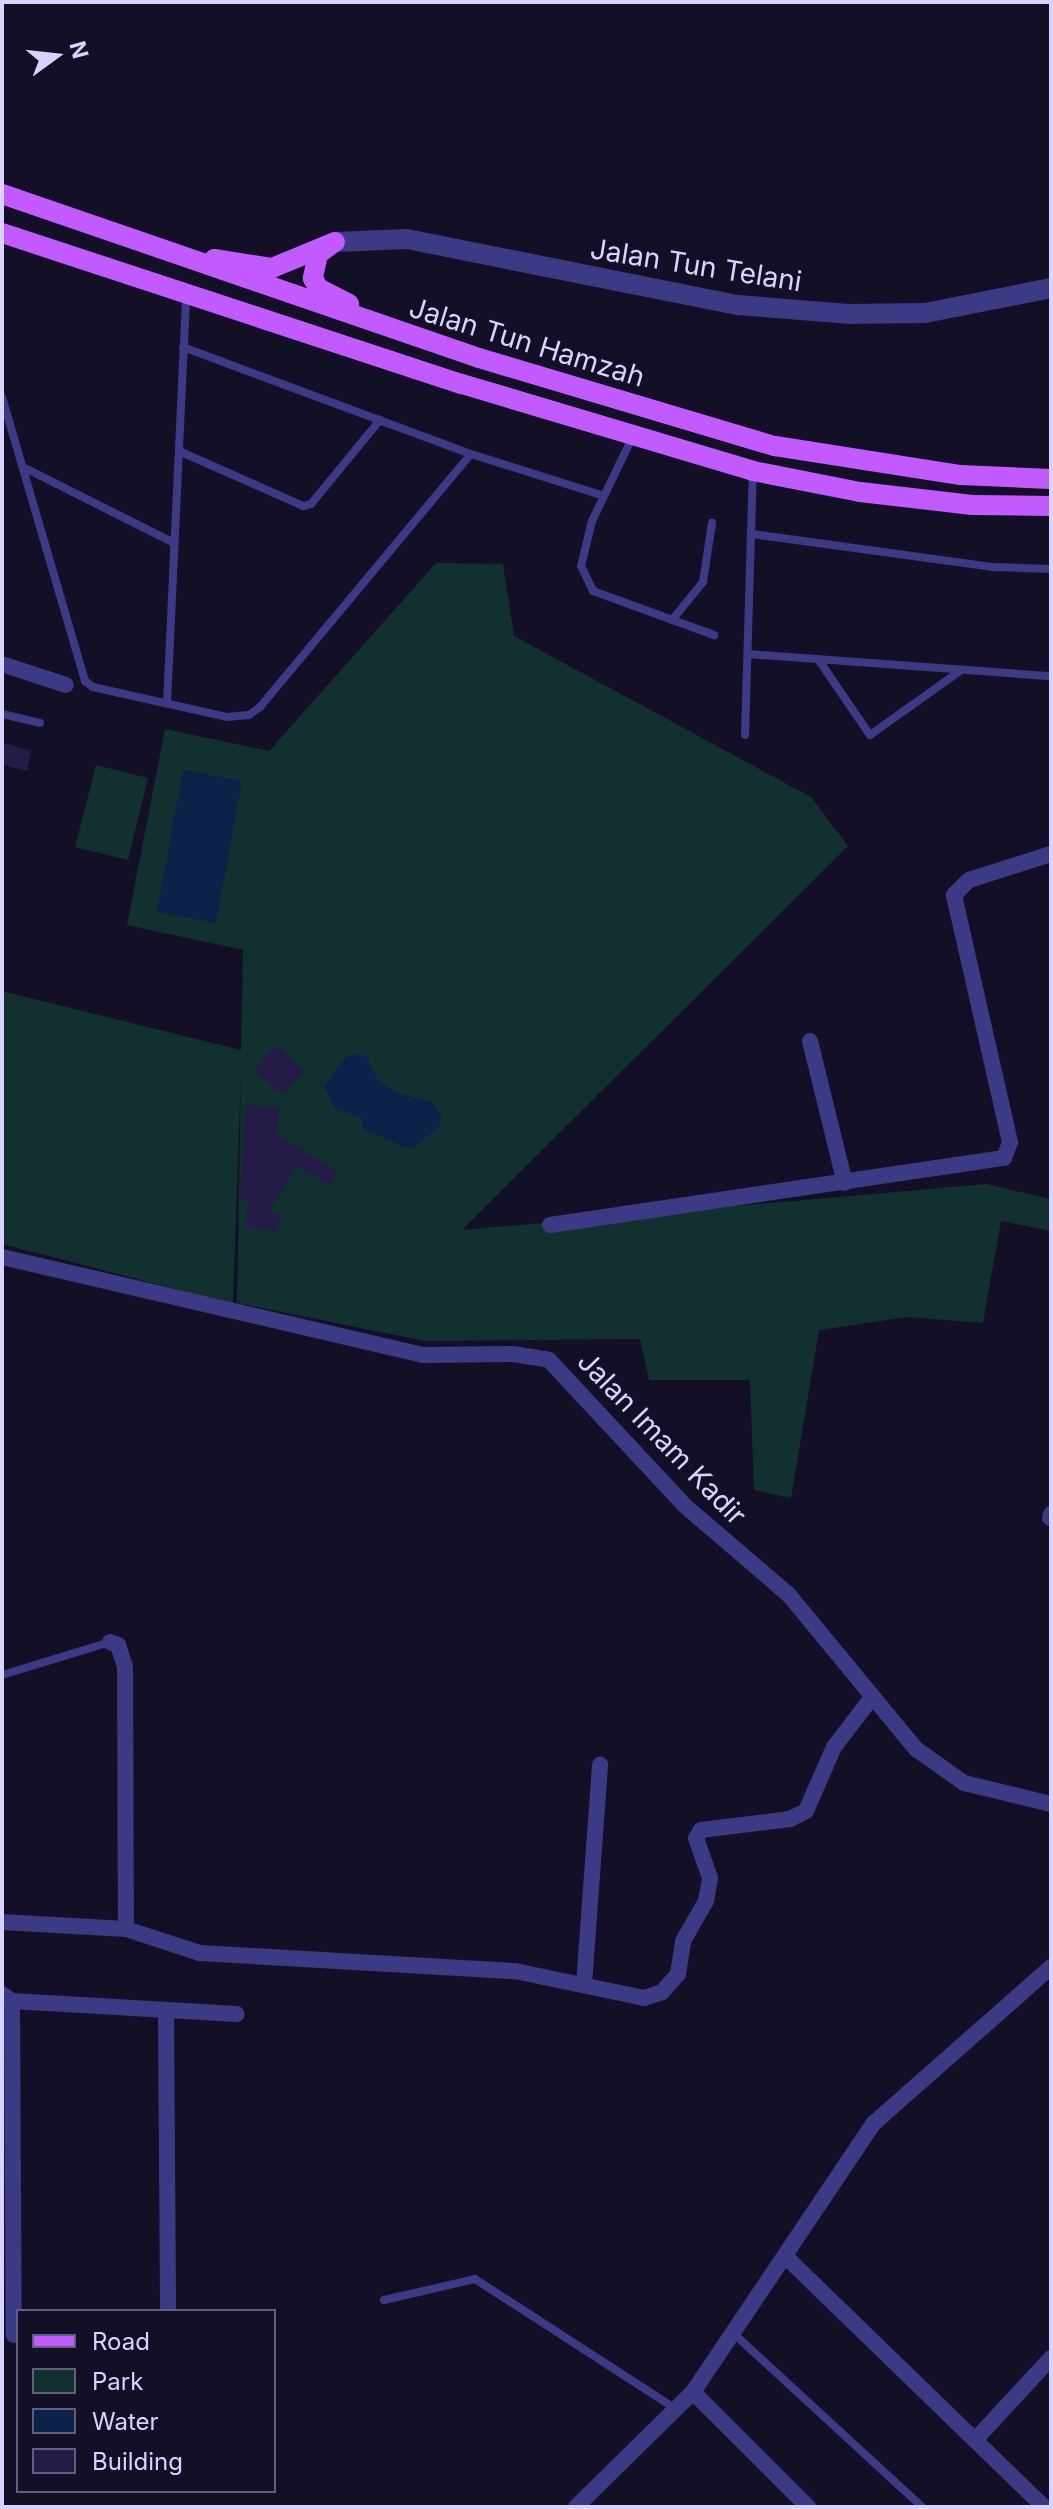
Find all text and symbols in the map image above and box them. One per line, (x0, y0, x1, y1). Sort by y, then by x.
north arrow (16, 16, 96, 96)
text: N (64, 38, 94, 61)
street label: Jalan Tun Telani (588, 232, 804, 298)
street label: Jalan Tun Hamzah (405, 290, 649, 394)
street label: Jalan Imam Kadir (571, 1344, 753, 1532)
legend (16, 2309, 276, 2493)
text: Road (92, 2327, 150, 2356)
text: Park (92, 2367, 143, 2396)
text: Water (92, 2407, 159, 2436)
text: Building (92, 2447, 183, 2476)

